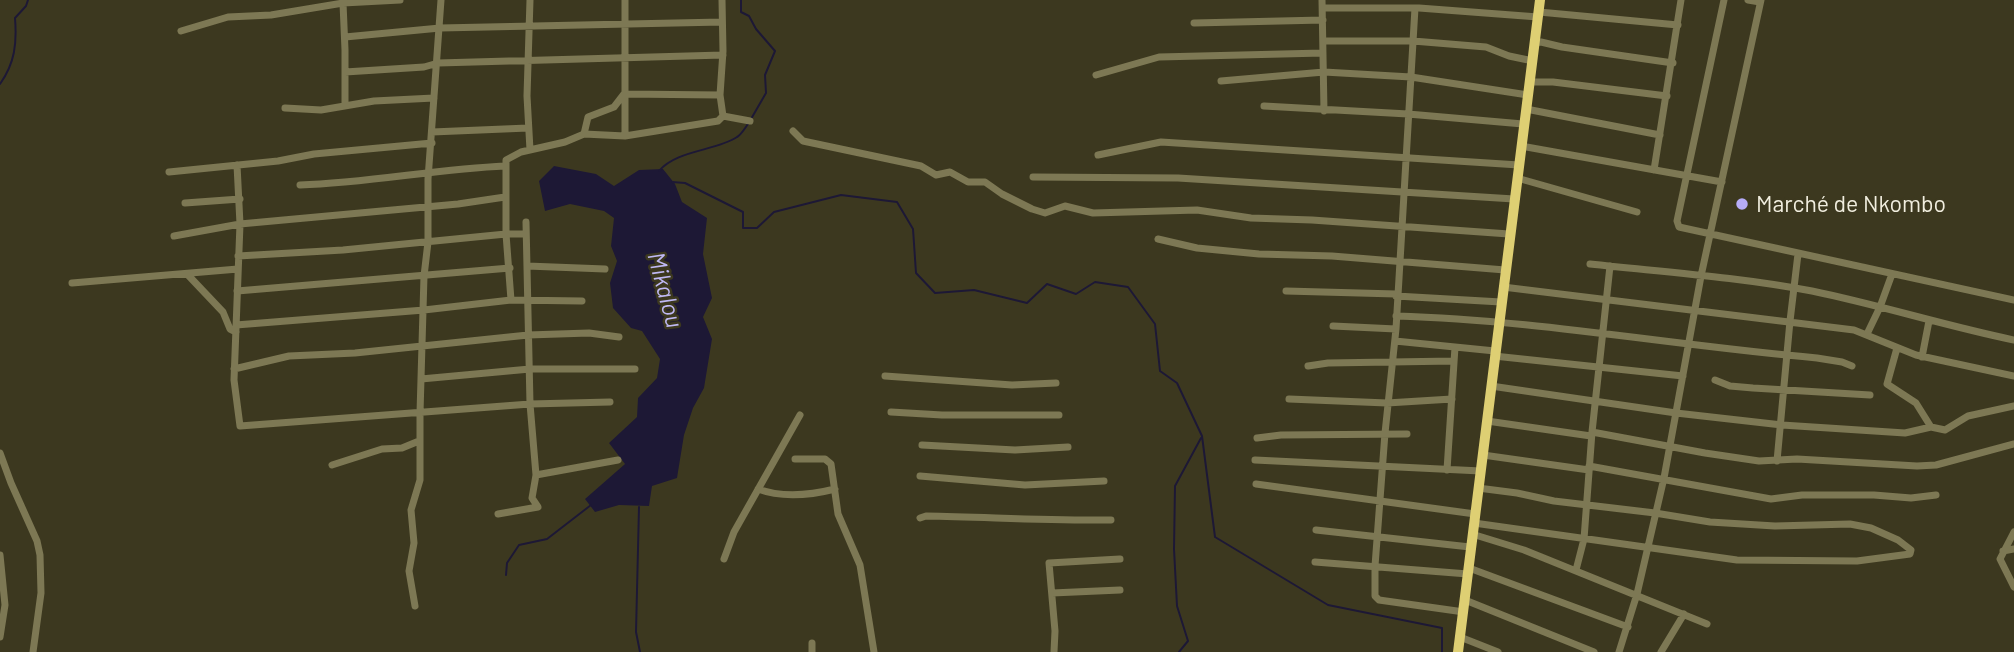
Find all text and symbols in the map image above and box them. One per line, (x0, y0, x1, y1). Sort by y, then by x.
place label: Marché de Nkombo (1756, 190, 1946, 218)
marker: Marché de Nkombo (1734, 196, 1750, 212)
water label: Mikalou (641, 249, 689, 331)

